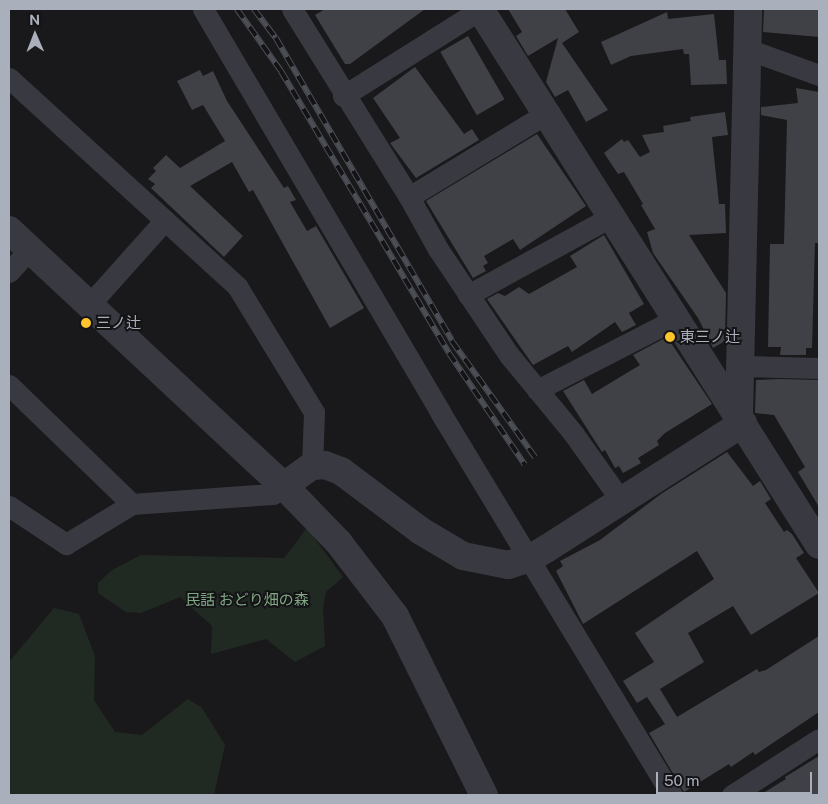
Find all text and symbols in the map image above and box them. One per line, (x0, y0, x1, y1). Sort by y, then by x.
north arrow (10, 10, 60, 60)
text: N (29, 12, 40, 28)
place label: 三ノ辻 (96, 314, 141, 332)
marker: 三ノ辻 (80, 317, 92, 329)
place label: 東三ノ辻 (680, 328, 740, 346)
marker: 東三ノ辻 (664, 331, 676, 343)
park label: 民話 おどり畑の森 (185, 591, 309, 609)
scale bar (658, 762, 814, 794)
text: 50 m (664, 772, 699, 789)

